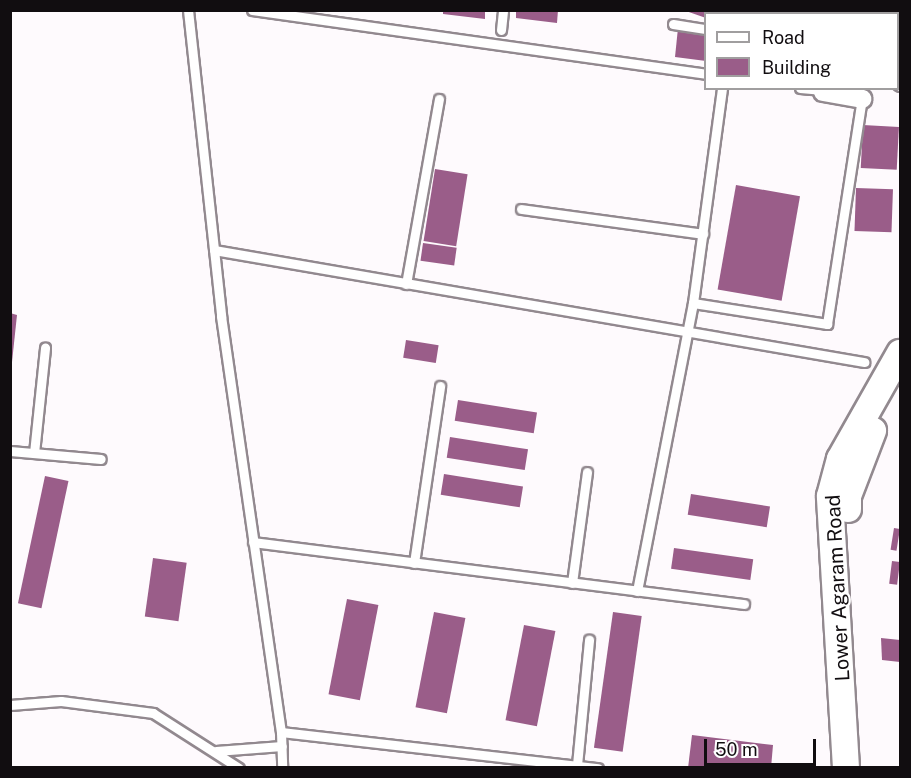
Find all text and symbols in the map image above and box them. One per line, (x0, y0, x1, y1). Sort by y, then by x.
legend (704, 12, 899, 90)
text: Road (762, 27, 805, 48)
text: Building (762, 57, 831, 78)
street label: Lower Agaram Road (821, 494, 855, 682)
scale bar (707, 727, 820, 765)
text: 50 m (715, 739, 758, 760)

